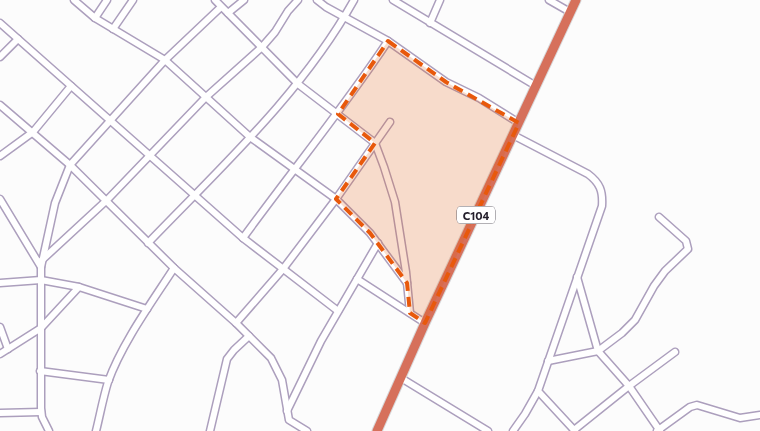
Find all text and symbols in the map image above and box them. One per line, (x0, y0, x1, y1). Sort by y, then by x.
road number: C104 (457, 206, 495, 224)

